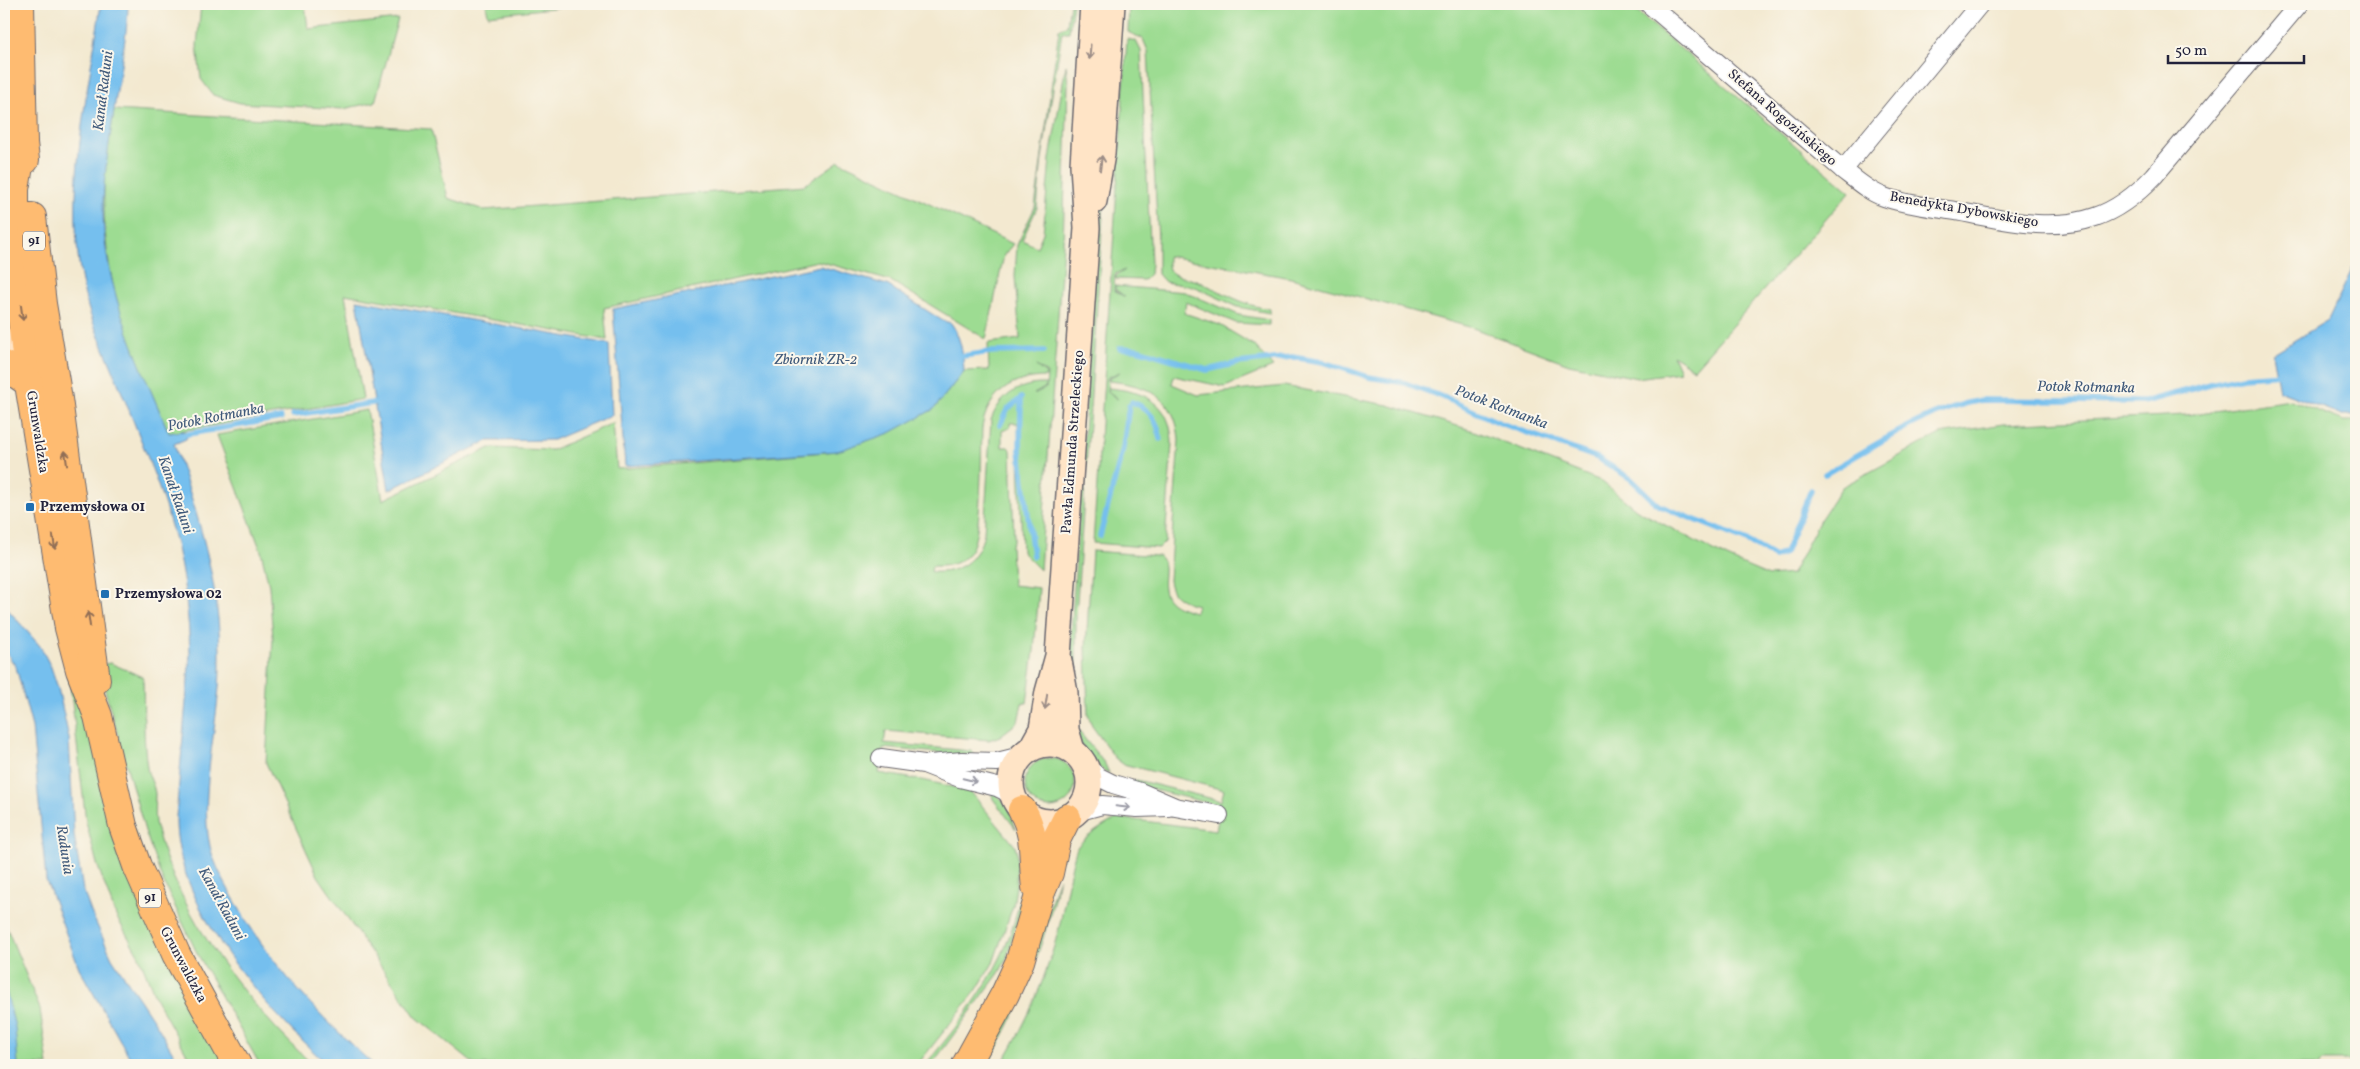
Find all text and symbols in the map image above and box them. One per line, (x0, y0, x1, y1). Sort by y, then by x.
scale bar (2168, 32, 2304, 64)
text: 50 m (2175, 41, 2207, 62)
one-way arrow (1085, 44, 1094, 60)
water label: Kanał Raduni (89, 50, 119, 132)
street label: Stefana Rogozińskiego (1723, 65, 1841, 171)
one-way arrow (1096, 155, 1106, 171)
street label: Benedykta Dybowskiego (1888, 188, 2040, 232)
road number: 91 (23, 232, 45, 250)
one-way arrow (17, 305, 27, 321)
water label: Zbiornik ZR-2 (774, 350, 857, 371)
street label: Pawła Edmunda Strzeleckiego (1057, 350, 1089, 534)
water label: Potok Rotmanka (2037, 377, 2135, 399)
water label: Potok Rotmanka (1451, 381, 1551, 435)
street label: Grunwaldzka (21, 389, 53, 475)
water label: Potok Rotmanka (166, 398, 266, 438)
one-way arrow (61, 450, 71, 466)
water label: Kanał Raduni (152, 454, 198, 537)
place label: Przemysłowa 01 (40, 498, 145, 517)
marker: Przemysłowa 01 (24, 501, 36, 513)
one-way arrow (49, 534, 59, 550)
place label: Przemysłowa 02 (115, 585, 222, 604)
marker: Przemysłowa 02 (99, 588, 111, 600)
one-way arrow (84, 611, 94, 627)
one-way arrow (1041, 694, 1051, 710)
one-way arrow (962, 776, 978, 785)
one-way arrow (1115, 802, 1131, 812)
water label: Radunia (50, 824, 78, 876)
water label: Kanał Raduni (192, 864, 250, 945)
road number: 91 (139, 888, 161, 908)
street label: Grunwaldzka (155, 924, 211, 1006)

